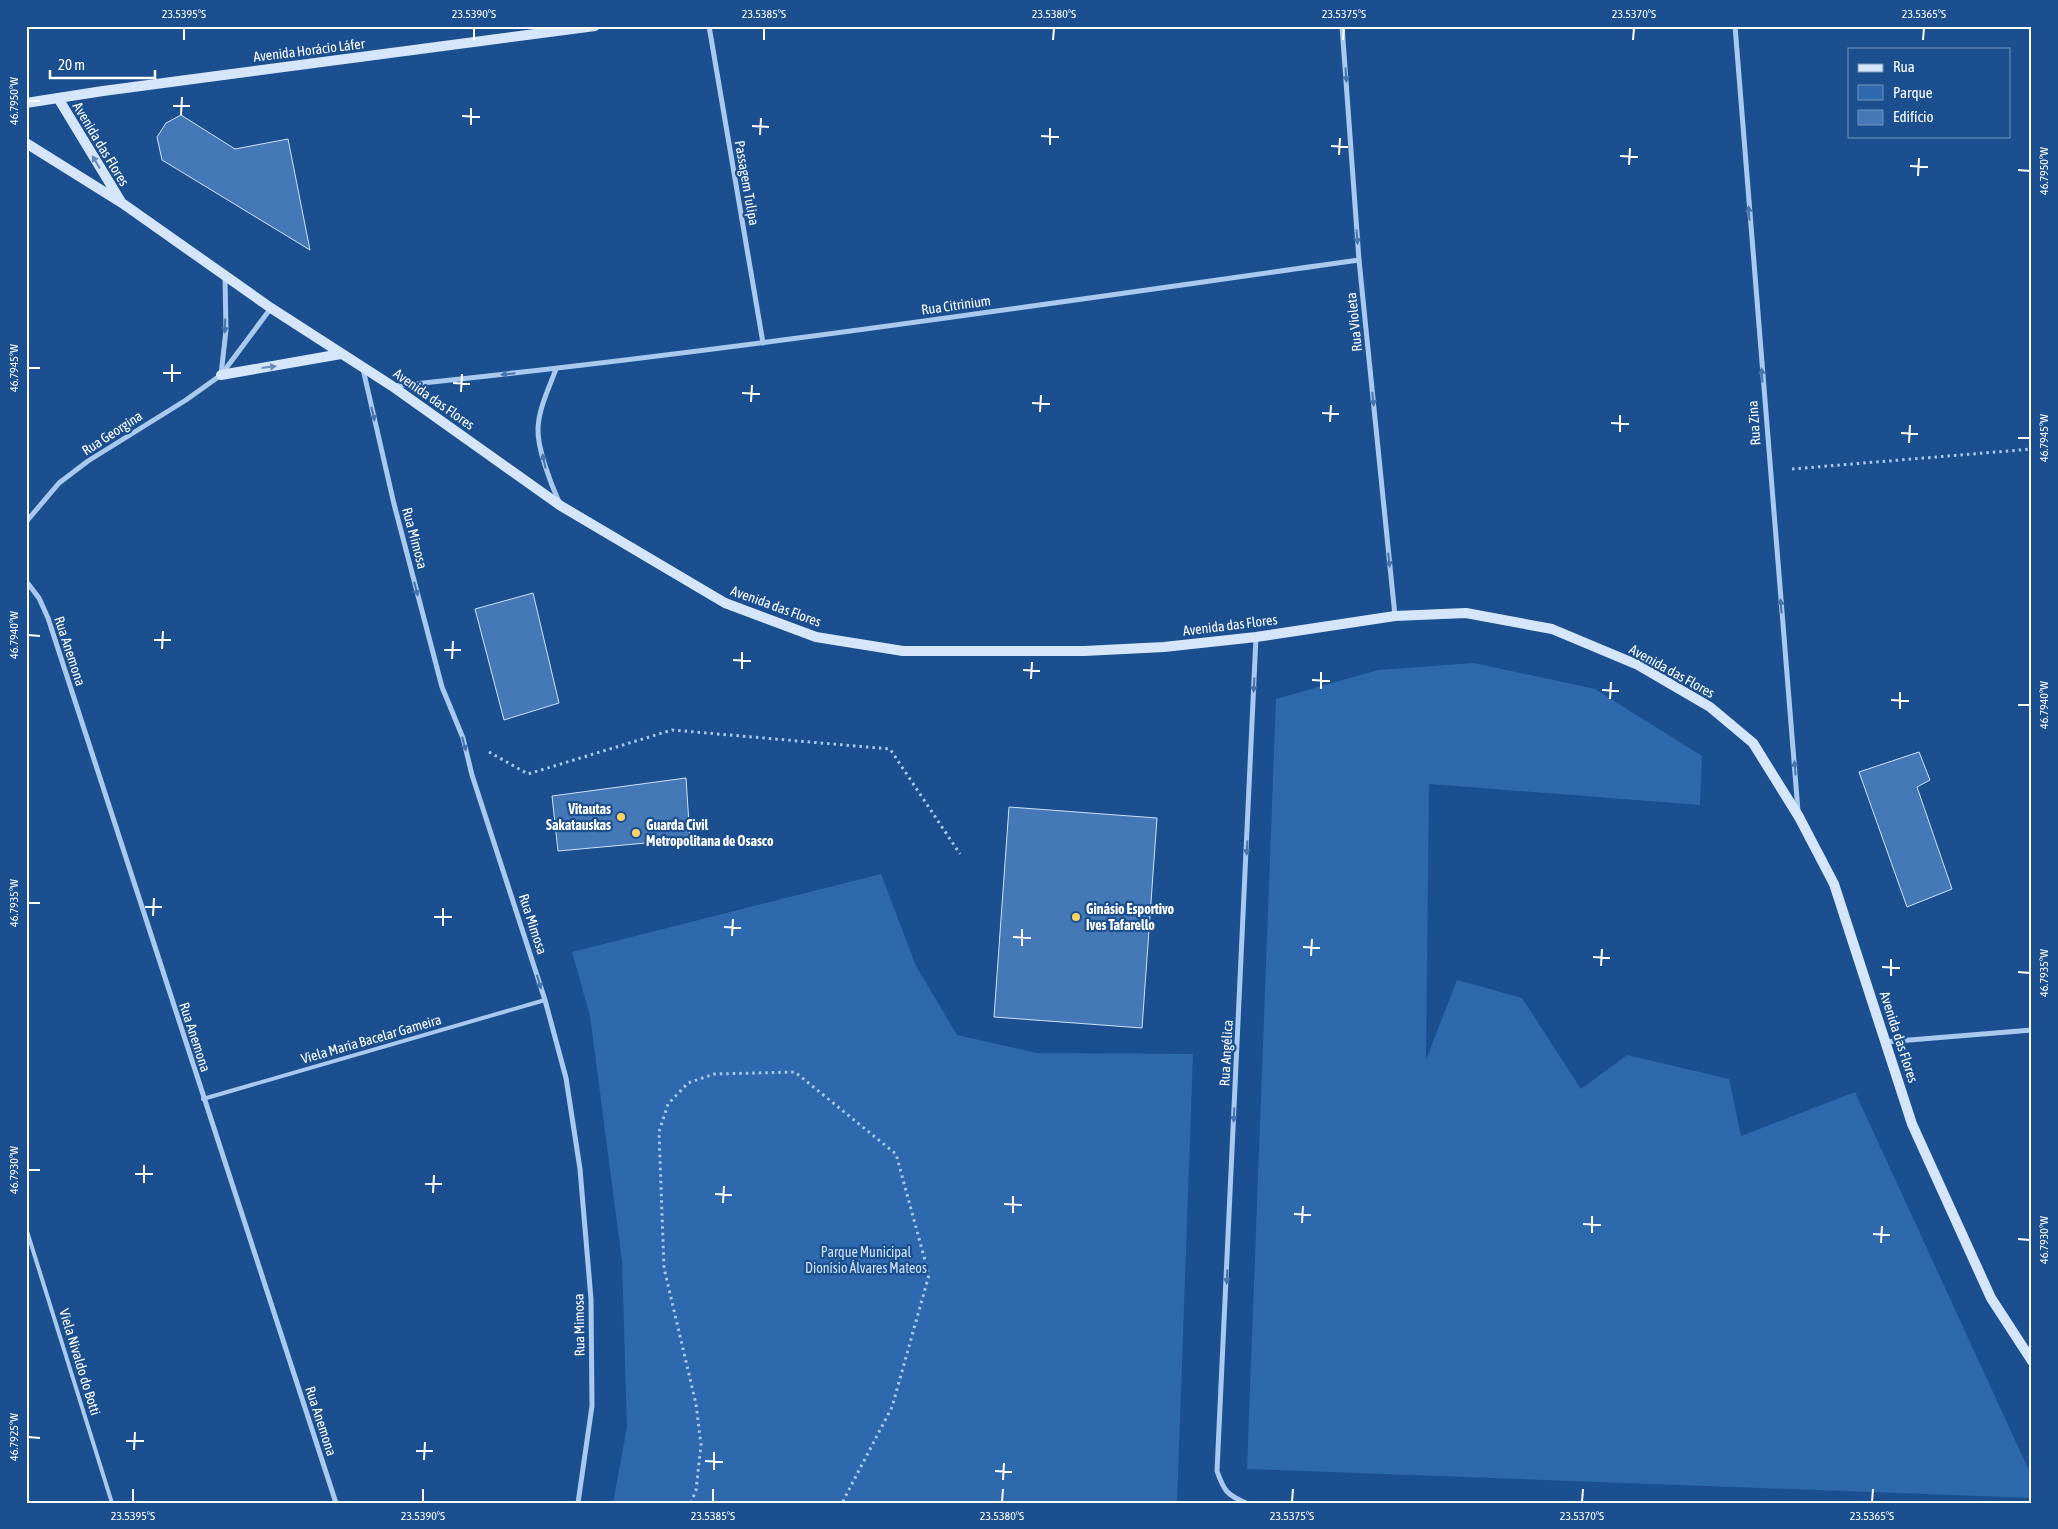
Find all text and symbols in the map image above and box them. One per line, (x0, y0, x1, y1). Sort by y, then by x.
text: 23.5395°S (162, 7, 206, 21)
text: 23.5390°S (452, 7, 496, 21)
text: 23.5385°S (742, 7, 786, 21)
text: 23.5380°S (1032, 7, 1076, 21)
text: 23.5375°S (1322, 7, 1366, 21)
text: 23.5370°S (1612, 7, 1656, 21)
text: 23.5365°S (1902, 7, 1946, 21)
street label: Avenida Horácio Láfer (252, 35, 367, 65)
scale bar (50, 48, 155, 80)
legend (1848, 48, 2010, 138)
text: 20 m (58, 56, 85, 73)
text: Rua (1893, 58, 1915, 75)
one-way arrow (1342, 67, 1350, 83)
text: 46.7950°W (7, 77, 21, 125)
text: Parque (1893, 84, 1933, 101)
street label: Avenida das Flores (70, 99, 132, 189)
text: Edifício (1893, 108, 1934, 125)
street label: Passagem Tulipa (732, 139, 762, 227)
text: 46.7950°W (2037, 147, 2051, 195)
one-way arrow (92, 155, 101, 168)
one-way arrow (1745, 204, 1753, 220)
one-way arrow (1354, 229, 1362, 245)
street label: Rua Citrinium (920, 292, 992, 318)
street label: Rua Violeta (1343, 292, 1365, 352)
one-way arrow (221, 319, 229, 335)
text: 46.7945°W (7, 344, 21, 392)
one-way arrow (261, 362, 277, 370)
street label: Avenida das Flores (390, 365, 478, 433)
one-way arrow (1757, 366, 1765, 382)
one-way arrow (499, 370, 515, 378)
one-way arrow (1369, 391, 1377, 407)
street label: Rua Zina (1744, 400, 1764, 446)
one-way arrow (369, 406, 377, 421)
street label: Rua Georgina (79, 408, 145, 458)
text: 46.7945°W (2037, 414, 2051, 462)
one-way arrow (540, 452, 548, 468)
street label: Rua Mimosa (399, 506, 431, 570)
one-way arrow (1385, 553, 1393, 569)
one-way arrow (412, 581, 420, 596)
street label: Avenida das Flores (729, 582, 823, 630)
one-way arrow (1776, 598, 1784, 614)
text: 46.7940°W (7, 611, 21, 659)
street label: Avenida das Flores (1182, 611, 1278, 639)
street label: Rua Anemona (51, 614, 89, 688)
street label: Avenida das Flores (1627, 641, 1718, 701)
one-way arrow (1250, 678, 1258, 694)
text: 46.7940°W (2037, 681, 2051, 729)
one-way arrow (461, 736, 469, 751)
one-way arrow (1790, 760, 1798, 776)
place label: Vitautas Sakatauskas (546, 801, 611, 833)
marker: Vitautas Sakatauskas (615, 811, 627, 823)
place label: Guarda Civil Metropolitana de Osasco (646, 817, 774, 849)
marker: Guarda Civil Metropolitana de Osasco (630, 827, 642, 839)
one-way arrow (1242, 840, 1250, 856)
text: 46.7935°W (7, 879, 21, 927)
street label: Rua Mimosa (516, 892, 550, 956)
place label: Ginásio Esportivo Ives Tafarello (1086, 901, 1175, 933)
marker: Ginásio Esportivo Ives Tafarello (1070, 911, 1082, 923)
text: 46.7935°W (2037, 949, 2051, 997)
one-way arrow (536, 975, 544, 990)
street label: Avenida das Flores (1877, 989, 1921, 1085)
street label: Rua Anemona (176, 1000, 214, 1074)
street label: Viela Maria Bacelar Gameira (299, 1011, 443, 1067)
street label: Rua Angélica (1216, 1019, 1236, 1087)
one-way arrow (1230, 1107, 1238, 1123)
text: 46.7930°W (7, 1146, 21, 1194)
text: 46.7930°W (2037, 1216, 2051, 1264)
park label: Parque Municipal Dionísio Álvares Mateos (805, 1244, 927, 1276)
one-way arrow (1222, 1269, 1230, 1285)
street label: Rua Mimosa (570, 1293, 588, 1357)
street label: Viela Nivaldo do Botti (56, 1307, 104, 1417)
street label: Rua Anemona (302, 1384, 340, 1458)
text: 46.7925°W (7, 1413, 21, 1461)
text: 23.5395°S (111, 1509, 155, 1523)
text: 23.5390°S (401, 1509, 445, 1523)
text: 23.5385°S (691, 1509, 735, 1523)
text: 23.5380°S (980, 1509, 1024, 1523)
text: 23.5375°S (1270, 1509, 1314, 1523)
text: 23.5370°S (1560, 1509, 1604, 1523)
text: 23.5365°S (1850, 1509, 1894, 1523)

